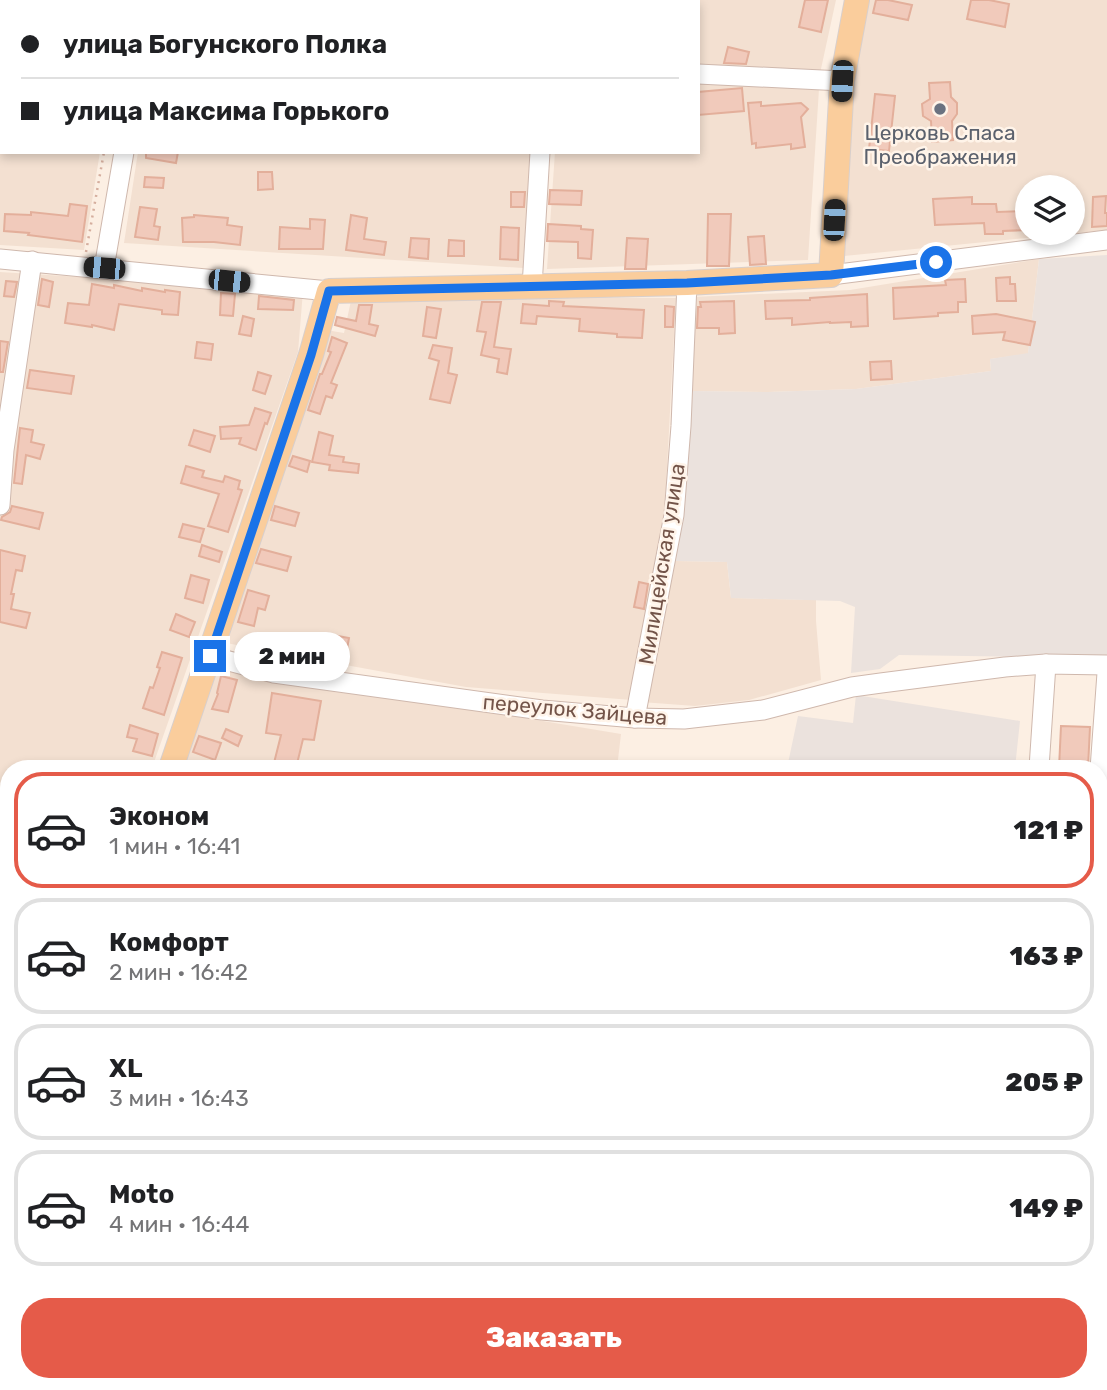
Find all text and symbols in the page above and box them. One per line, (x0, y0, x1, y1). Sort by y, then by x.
text: улица Богунского Полка (63, 29, 387, 60)
car (831, 59, 854, 103)
text: улица Максима Горького (63, 96, 389, 127)
marker: Церковь Спаса Преображения (932, 101, 948, 117)
place label: Церковь Спаса Преображения (863, 120, 1017, 169)
map controls (1015, 175, 1085, 245)
button: layers (1015, 175, 1085, 245)
car (823, 198, 846, 242)
route start (920, 246, 952, 278)
car (83, 256, 126, 280)
car (208, 268, 251, 294)
street label: Милицейская улица (633, 462, 690, 666)
callout: 2 мин (234, 632, 350, 680)
route end (194, 640, 226, 672)
text: 2 мин (258, 642, 326, 670)
street label: переулок Зайцева (482, 689, 668, 730)
icon: car (25, 799, 88, 862)
text: Эконом (109, 801, 209, 832)
text: 121 ₽ (1014, 815, 1083, 846)
text: 1 мин · 16:41 (109, 832, 240, 860)
icon: car (25, 925, 88, 988)
text: Комфорт (109, 927, 229, 958)
text: 163 ₽ (1010, 941, 1083, 972)
text: 2 мин · 16:42 (109, 958, 248, 986)
icon: car (25, 1051, 88, 1114)
text: XL (109, 1053, 142, 1084)
text: 205 ₽ (1005, 1067, 1083, 1098)
text: 3 мин · 16:43 (109, 1084, 249, 1112)
icon: car (25, 1177, 88, 1240)
text: Moto (109, 1179, 174, 1210)
text: 149 ₽ (1009, 1193, 1083, 1224)
text: 4 мин · 16:44 (109, 1210, 250, 1238)
button: Заказать (21, 1298, 1087, 1378)

